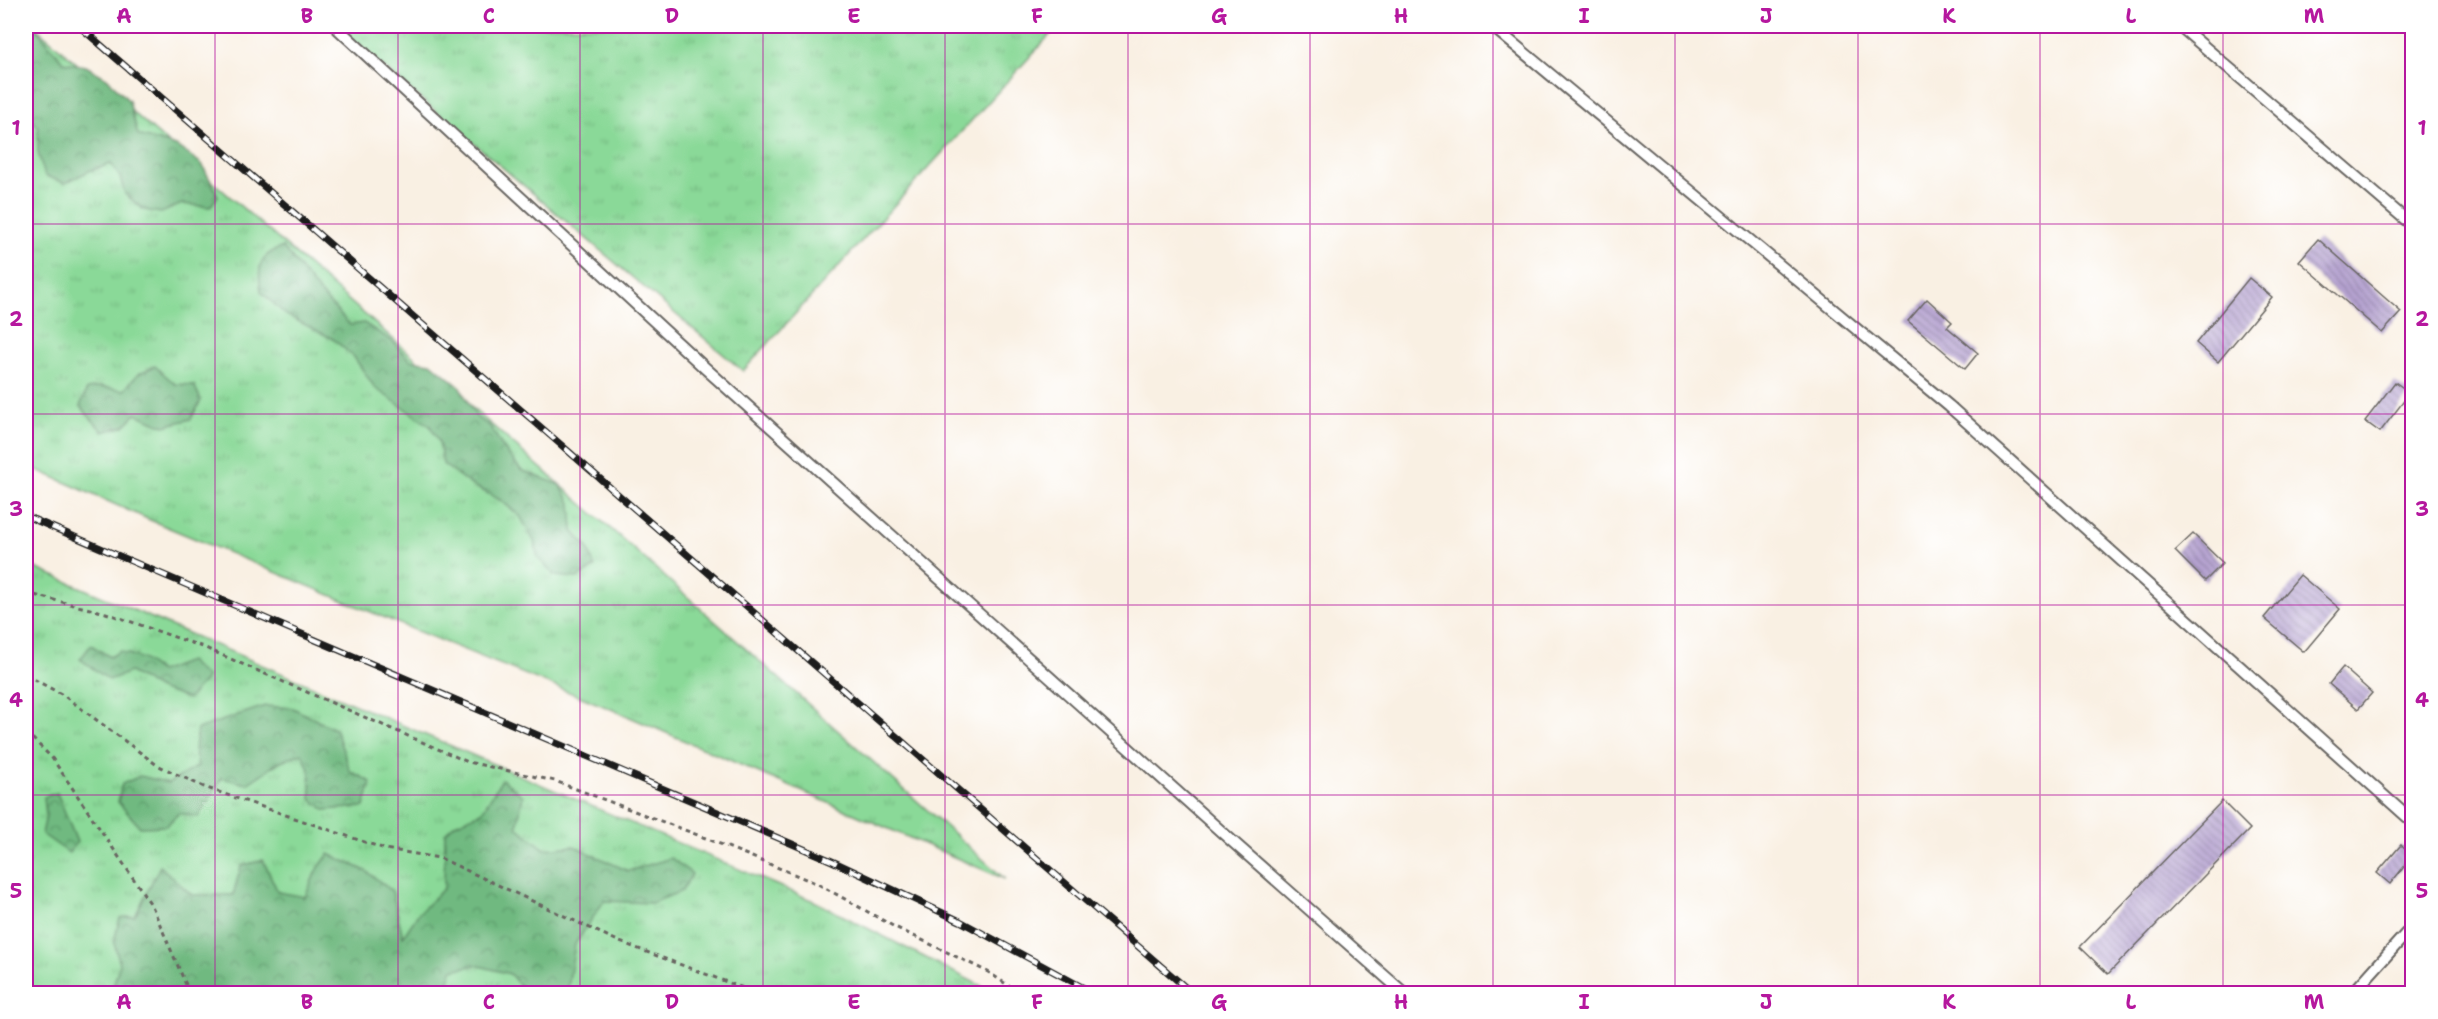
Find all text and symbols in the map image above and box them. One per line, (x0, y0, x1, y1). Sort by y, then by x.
text: A (116, 3, 132, 29)
text: B (301, 3, 313, 29)
text: C (483, 3, 495, 29)
text: D (665, 3, 679, 29)
text: E (847, 3, 861, 29)
text: F (1031, 3, 1043, 29)
text: G (1211, 3, 1227, 29)
text: H (1394, 3, 1408, 29)
text: I (1578, 3, 1590, 29)
text: J (1760, 3, 1773, 29)
text: K (1942, 3, 1956, 29)
text: L (2126, 3, 2137, 29)
text: M (2304, 3, 2325, 29)
text: 1 (11, 115, 21, 141)
text: 1 (2417, 115, 2427, 141)
text: 2 (9, 306, 23, 332)
text: 2 (2415, 306, 2429, 332)
text: 3 (9, 496, 23, 522)
text: 3 (2415, 496, 2429, 522)
text: 4 (9, 687, 23, 713)
text: 4 (2415, 687, 2429, 713)
text: 5 (10, 878, 22, 904)
text: 5 (2416, 878, 2428, 904)
text: A (116, 989, 132, 1015)
text: B (301, 989, 313, 1015)
text: C (483, 989, 495, 1015)
text: D (665, 989, 679, 1015)
text: E (847, 989, 861, 1015)
text: F (1031, 989, 1043, 1015)
text: G (1211, 989, 1227, 1015)
text: H (1394, 989, 1408, 1015)
text: I (1578, 989, 1590, 1015)
text: J (1760, 989, 1773, 1015)
text: K (1942, 989, 1956, 1015)
text: L (2126, 989, 2137, 1015)
text: M (2304, 989, 2325, 1015)

